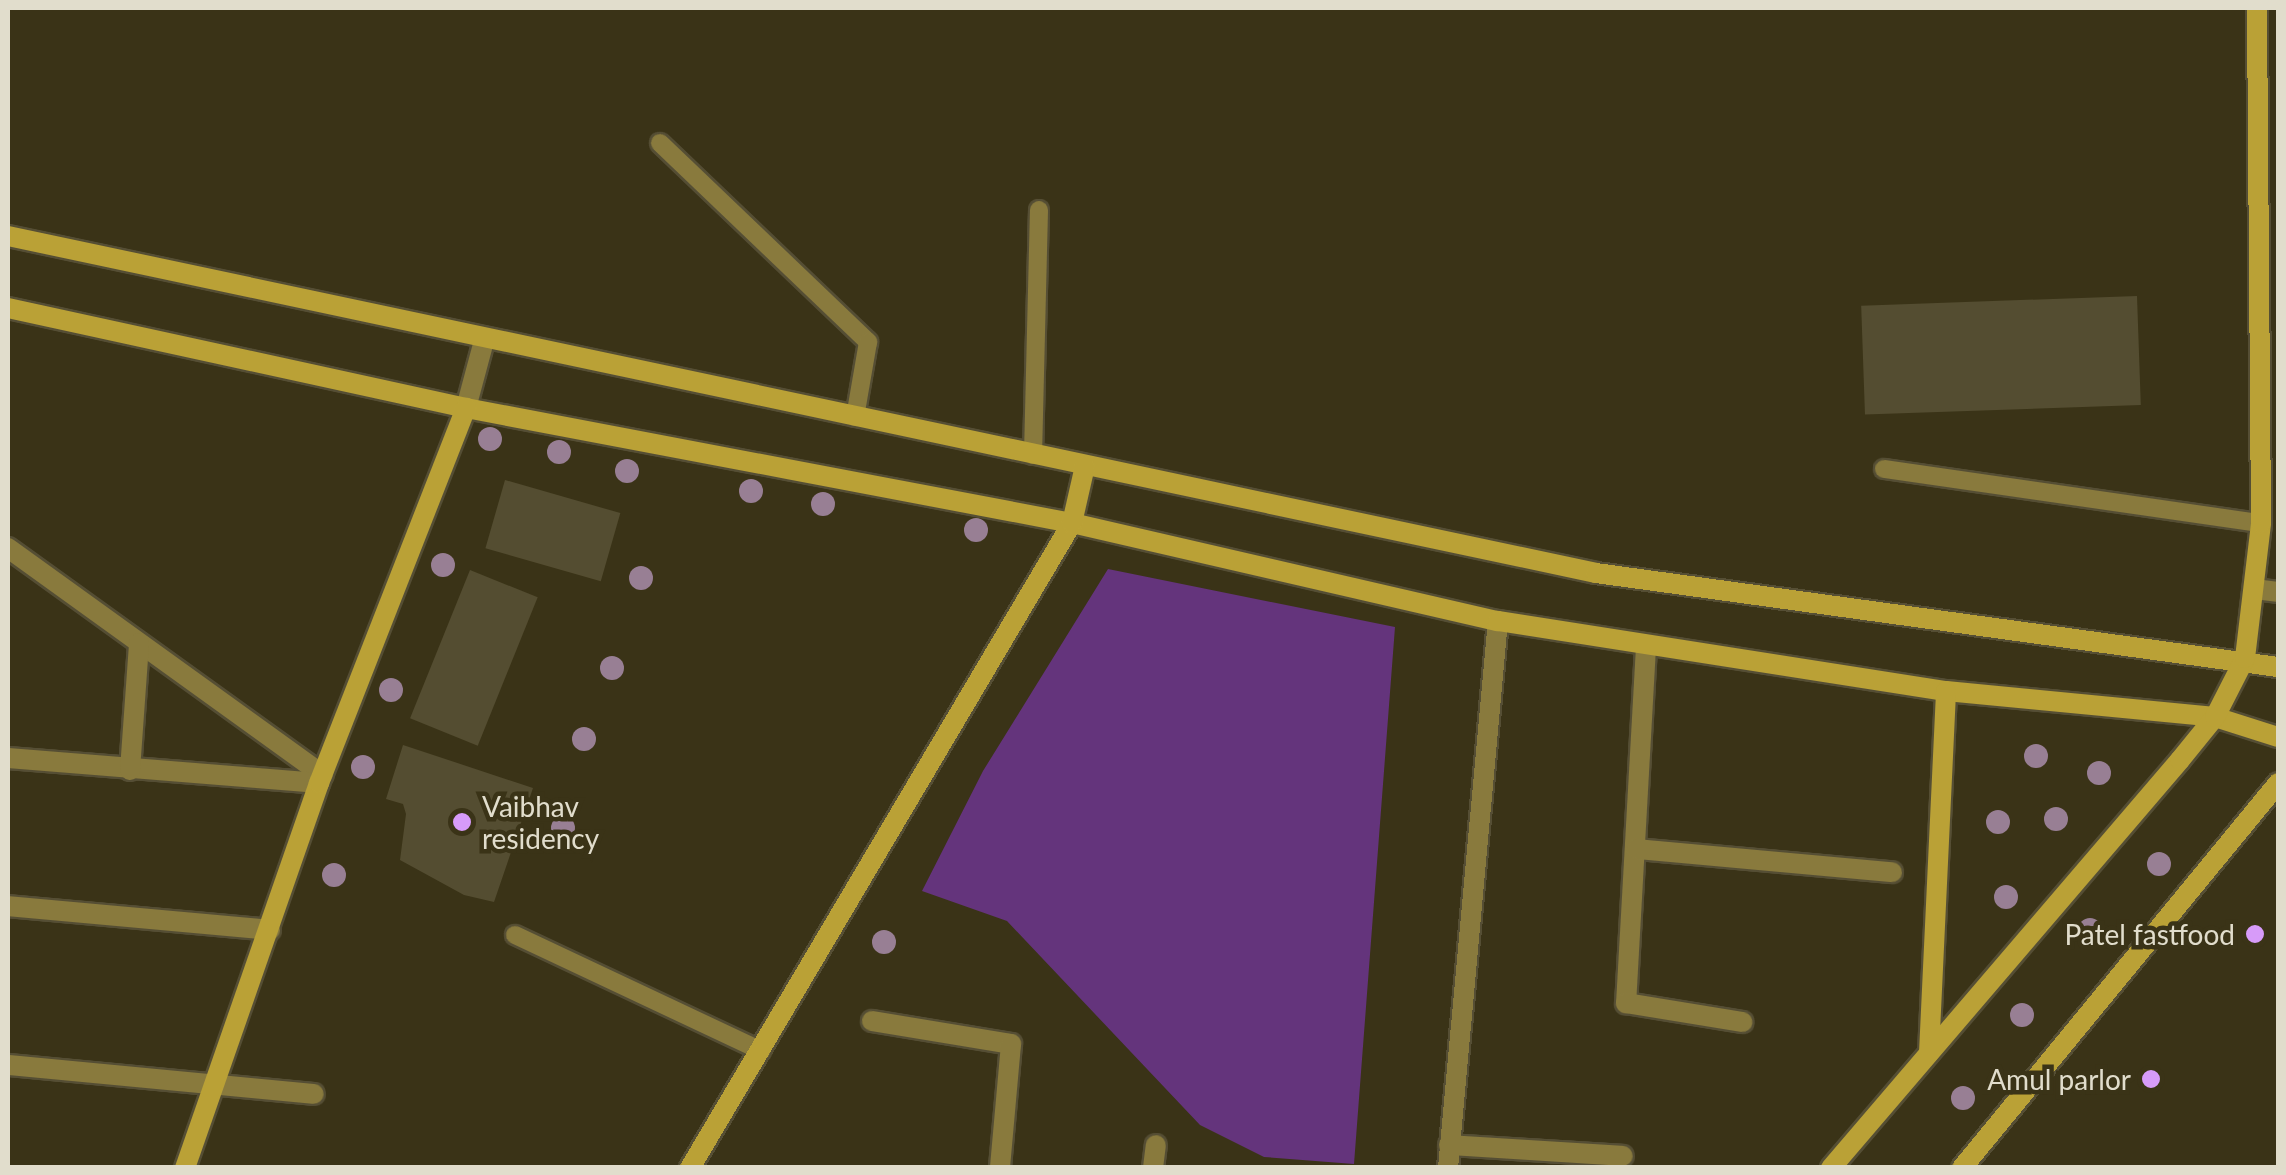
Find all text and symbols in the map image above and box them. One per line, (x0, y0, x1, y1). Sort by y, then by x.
place label: Vaibhav residency (482, 789, 599, 855)
marker: Vaibhav residency (451, 811, 473, 833)
place label: Patel fastfood (2064, 917, 2235, 951)
marker: Patel fastfood (2244, 923, 2266, 945)
place label: Amul parlor (1987, 1062, 2131, 1096)
marker: Amul parlor (2140, 1068, 2162, 1090)

